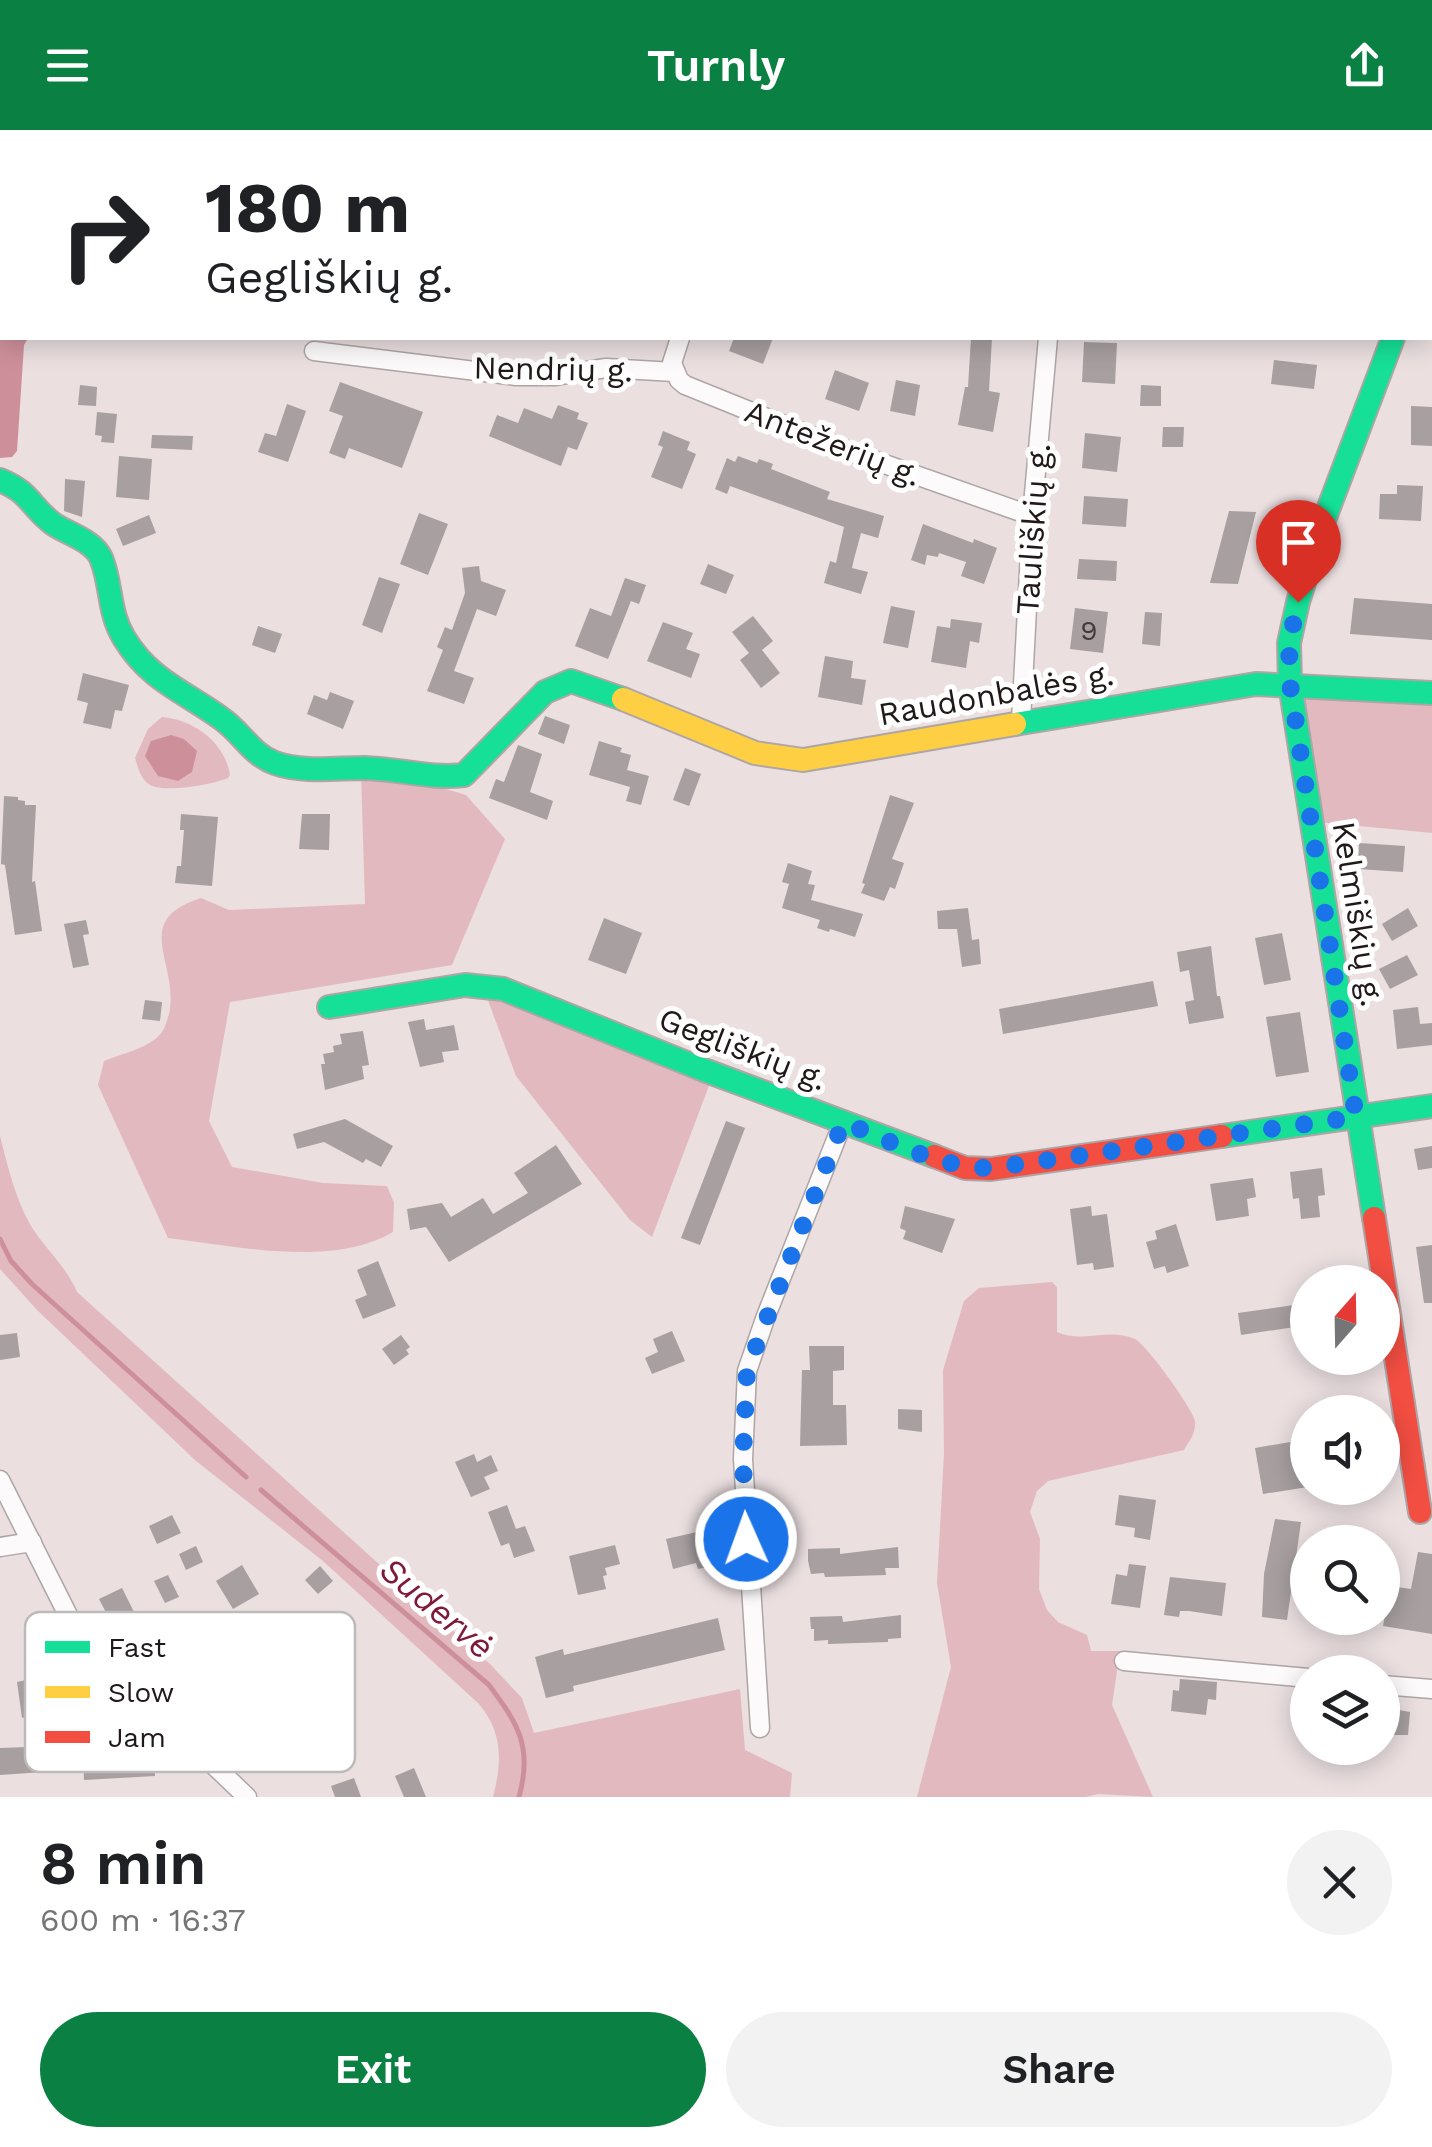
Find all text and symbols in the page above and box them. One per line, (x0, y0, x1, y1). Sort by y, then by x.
icon: menu (40, 38, 95, 93)
icon: share (1337, 38, 1392, 93)
text: Turnly (647, 39, 785, 92)
text: 180 m (205, 167, 410, 249)
icon: right (40, 170, 170, 300)
text: Gegliškių g. (205, 251, 453, 304)
street label: Nendrių g. (473, 349, 633, 389)
street label: Antežerių g. (740, 392, 926, 494)
street label: Tauliškių g. (1008, 442, 1058, 616)
pin (1256, 500, 1341, 603)
icon: arrive (1271, 515, 1326, 570)
house number: 9 (1080, 614, 1098, 647)
street label: Raudonbalės g. (876, 655, 1116, 733)
street label: Kelmiškių g. (1325, 819, 1391, 1009)
street label: Gegliškių g. (654, 1000, 832, 1098)
north arrow (1290, 1265, 1400, 1375)
map controls (1290, 1265, 1400, 1765)
button: sound (1290, 1395, 1400, 1505)
position arrow (694, 1487, 798, 1591)
button: search (1290, 1525, 1400, 1635)
water label: Sudervė (371, 1548, 503, 1668)
legend (25, 1612, 355, 1772)
text: Fast (108, 1631, 166, 1664)
button: layers (1290, 1655, 1400, 1765)
text: Slow (108, 1676, 174, 1709)
text: Jam (108, 1721, 166, 1754)
text: 8 min (40, 1828, 207, 1899)
button: close (1287, 1830, 1392, 1935)
text: 600 m · 16:37 (40, 1901, 246, 1939)
button: Exit (40, 2012, 706, 2127)
button: Share (726, 2012, 1392, 2127)

